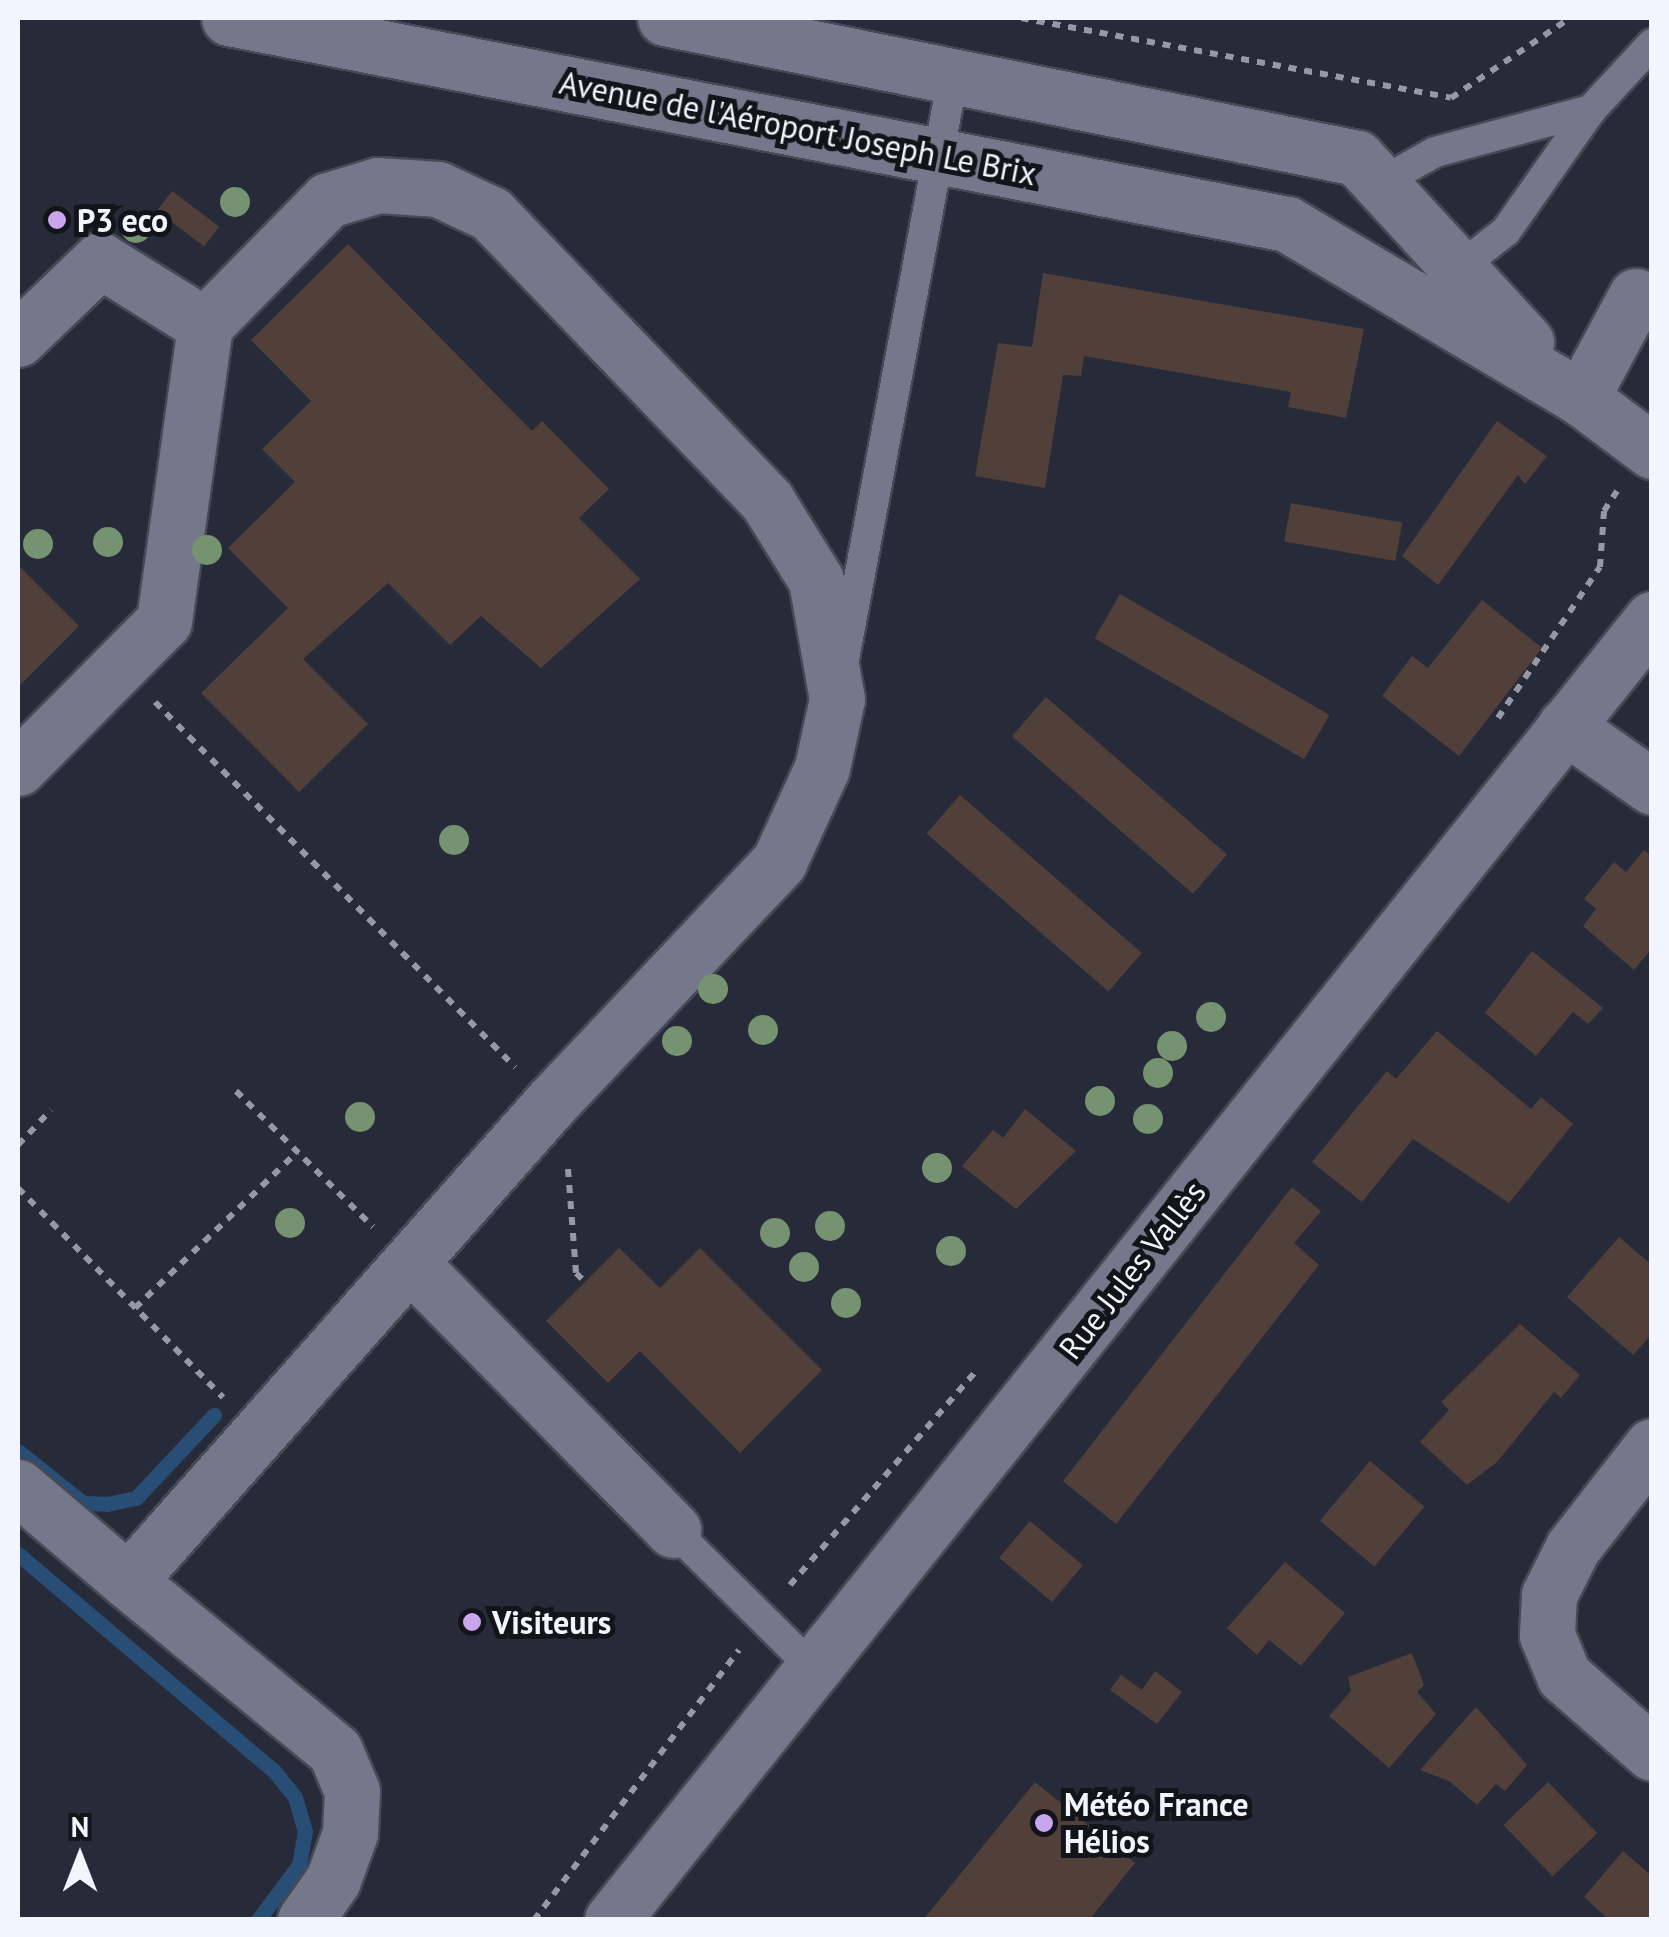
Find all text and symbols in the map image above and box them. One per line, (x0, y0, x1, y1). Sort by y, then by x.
street label: Avenue de l'Aéroport Joseph Le Brix (556, 63, 1040, 193)
place label: P3 eco (77, 201, 168, 239)
marker: P3 eco (46, 209, 68, 231)
street label: Rue Jules Vallès (1050, 1173, 1214, 1367)
place label: Visiteurs (492, 1603, 611, 1641)
marker: Visiteurs (461, 1611, 483, 1633)
place label: Météo France Hélios (1064, 1786, 1249, 1861)
north arrow (30, 1807, 130, 1907)
text: N (71, 1808, 89, 1845)
marker: Météo France Hélios (1033, 1812, 1055, 1834)

